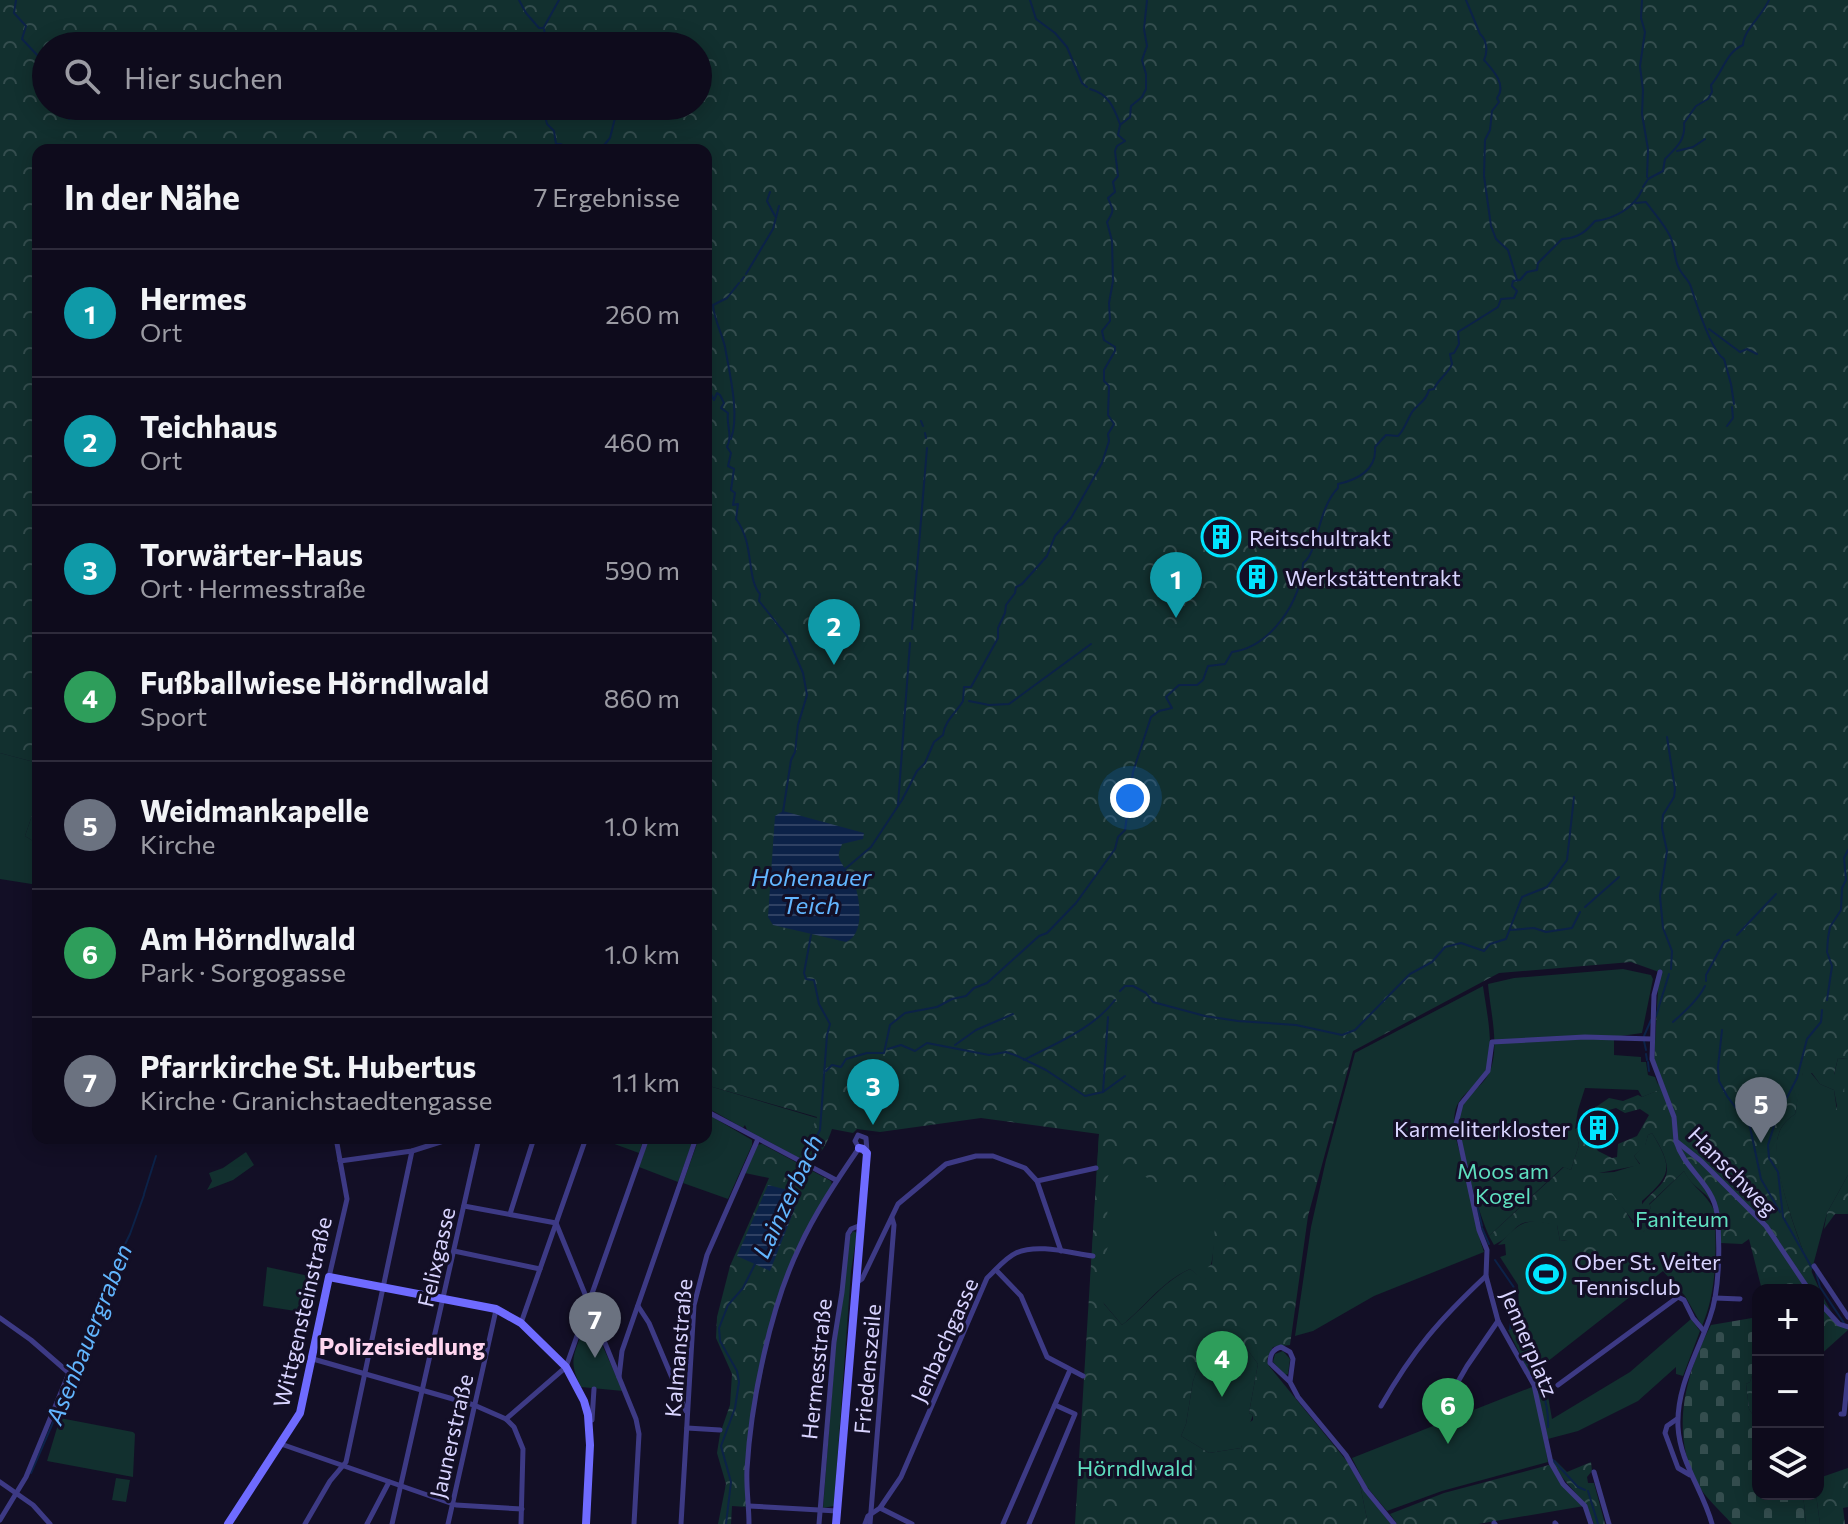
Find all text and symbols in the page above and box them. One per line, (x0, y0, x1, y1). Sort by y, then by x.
search box (32, 32, 712, 120)
icon: search (60, 54, 104, 98)
text: Hier suchen (124, 58, 283, 95)
text: In der Nähe (64, 175, 240, 217)
text: 7 Ergebnisse (534, 181, 680, 212)
text: Hermes (140, 279, 247, 316)
text: 1 (84, 298, 96, 329)
text: 260 m (605, 298, 680, 329)
text: Ort (140, 316, 182, 347)
text: Teichhaus (140, 407, 277, 444)
text: 2 (83, 426, 97, 457)
text: 460 m (604, 426, 680, 457)
text: Ort (140, 444, 182, 475)
building icon: Reitschultrakt (1200, 516, 1242, 558)
place label: Reitschultrakt (1249, 524, 1391, 551)
text: Torwärter-Haus (140, 535, 363, 572)
pin: 1 (1150, 552, 1202, 618)
text: 3 (82, 554, 98, 585)
text: 590 m (605, 554, 680, 585)
building icon: Werkstättentrakt (1236, 556, 1278, 598)
place label: Werkstättentrakt (1285, 564, 1461, 591)
text: Ort · Hermesstraße (140, 572, 366, 603)
pin: 2 (808, 599, 860, 665)
text: Fußballwiese Hörndlwald (140, 663, 489, 700)
text: 4 (82, 682, 98, 713)
text: 860 m (604, 682, 680, 713)
text: Sport (140, 700, 207, 731)
your location (1110, 778, 1150, 818)
text: Weidmankapelle (140, 791, 369, 828)
text: 5 (82, 810, 98, 841)
text: 1.0 km (604, 810, 680, 841)
text: Kirche (140, 828, 216, 859)
water label: Hohenauer Teich (751, 862, 873, 919)
text: Am Hörndlwald (140, 919, 356, 956)
text: 6 (82, 938, 98, 969)
text: 1.0 km (604, 938, 680, 969)
text: Park · Sorgogasse (140, 956, 346, 987)
text: Pfarrkirche St. Hubertus (140, 1047, 476, 1084)
pin: 3 (847, 1059, 899, 1125)
text: 7 (83, 1066, 97, 1097)
text: 1.1 km (612, 1066, 680, 1097)
pin: 5 (1735, 1077, 1787, 1143)
text: Kirche · Granichstaedtengasse (140, 1084, 492, 1115)
building icon: Karmeliterkloster (1577, 1107, 1619, 1149)
place label: Karmeliterkloster (1394, 1115, 1570, 1142)
street label: Hanschweg (1683, 1121, 1783, 1221)
water label: Lainzerbach (746, 1130, 828, 1262)
park label: Moos am Kogel (1457, 1157, 1549, 1209)
street label: Felixgasse (411, 1204, 461, 1310)
park label: Faniteum (1635, 1205, 1729, 1232)
street label: Wittgensteinstraße (267, 1214, 337, 1410)
water label: Asenbauergraben (38, 1240, 137, 1429)
place label: Ober St. Veiter Tennisclub (1574, 1248, 1721, 1300)
sports icon: Ober St. Veiter Tennisclub (1525, 1253, 1567, 1295)
street label: Jenbachgasse (905, 1274, 983, 1406)
street label: Kalmanstraße (658, 1278, 698, 1418)
map controls (1752, 1284, 1824, 1500)
button: + (1752, 1284, 1824, 1356)
street label: Jennerplatz (1495, 1285, 1565, 1401)
pin: 7 (569, 1292, 621, 1358)
street label: Hermesstraße (795, 1297, 837, 1441)
street label: Friedenszeile (848, 1303, 886, 1435)
district label: Polizeisiedlung (319, 1331, 485, 1360)
pin: 4 (1196, 1331, 1248, 1397)
button: − (1752, 1356, 1824, 1428)
street label: Jaunerstraße (424, 1371, 478, 1501)
pin: 6 (1422, 1378, 1474, 1444)
button: layers (1752, 1428, 1824, 1500)
park label: Hörndlwald (1077, 1454, 1193, 1481)

